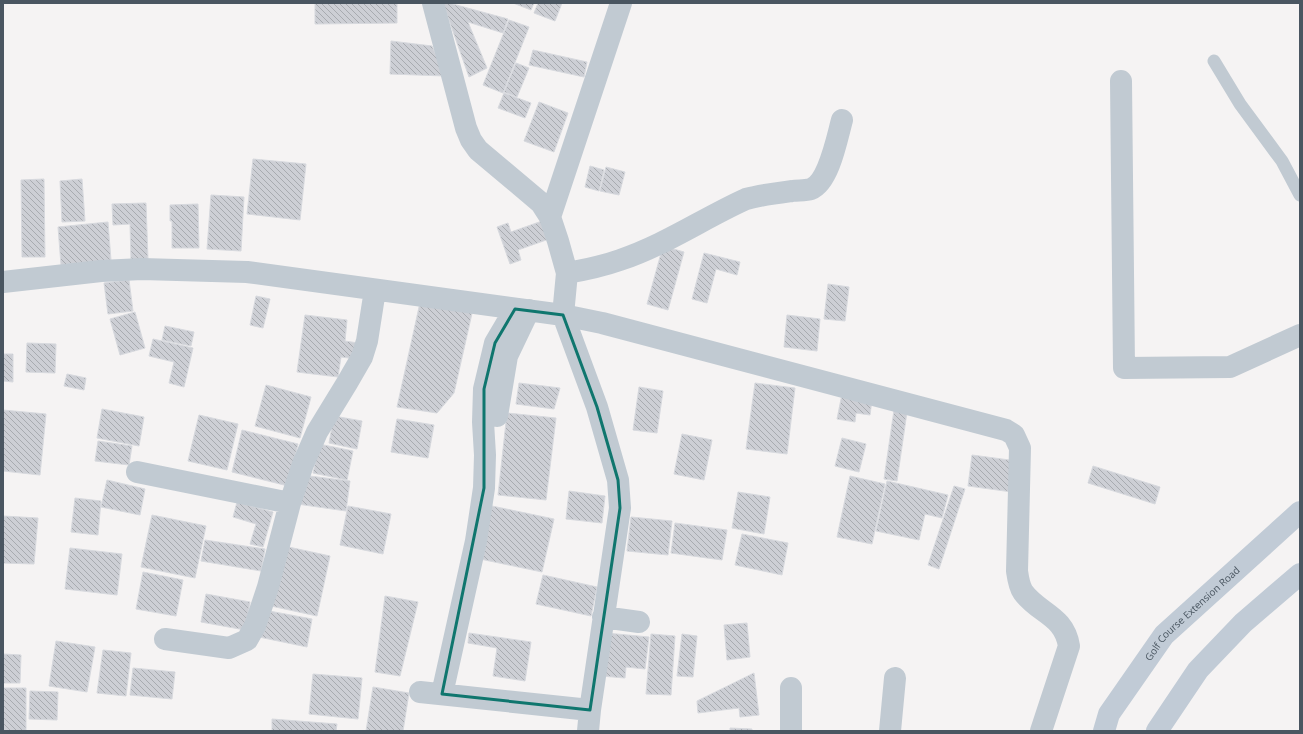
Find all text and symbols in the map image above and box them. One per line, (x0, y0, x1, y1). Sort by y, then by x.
street label: Golf Course Extension Road (1141, 563, 1243, 663)

